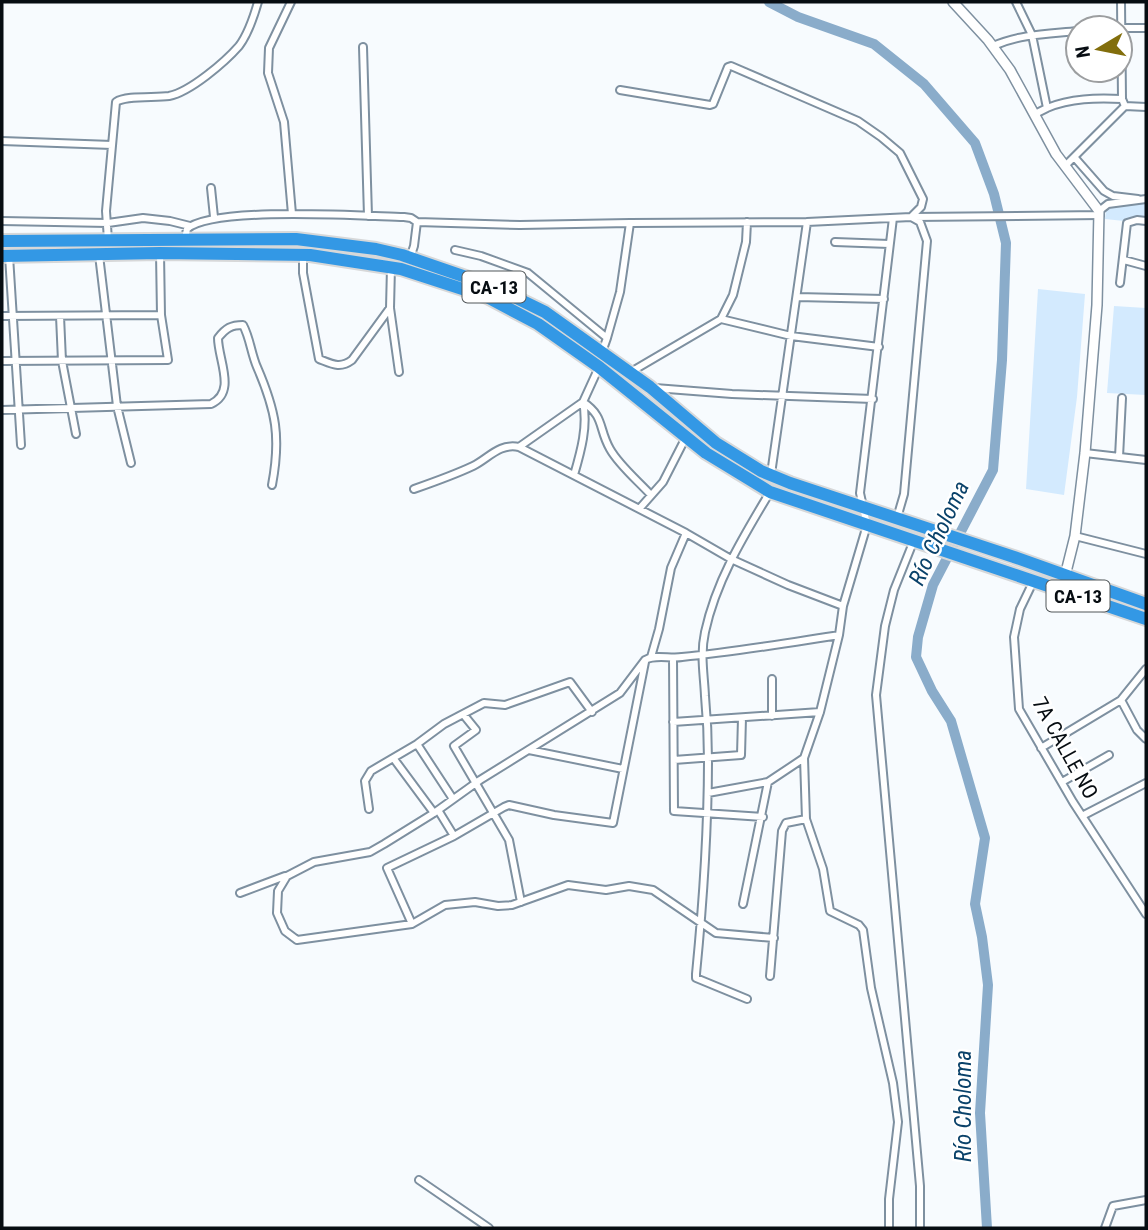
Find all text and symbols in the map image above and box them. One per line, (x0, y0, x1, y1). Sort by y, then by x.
north arrow (1064, 14, 1134, 84)
text: N (1070, 44, 1095, 60)
road number: CA-13 (462, 272, 526, 302)
water label: Río Choloma (903, 477, 975, 589)
road number: CA-13 (1046, 580, 1110, 611)
street label: 7A CALLE NO (1027, 693, 1103, 803)
water label: Río Choloma (950, 1050, 977, 1162)

